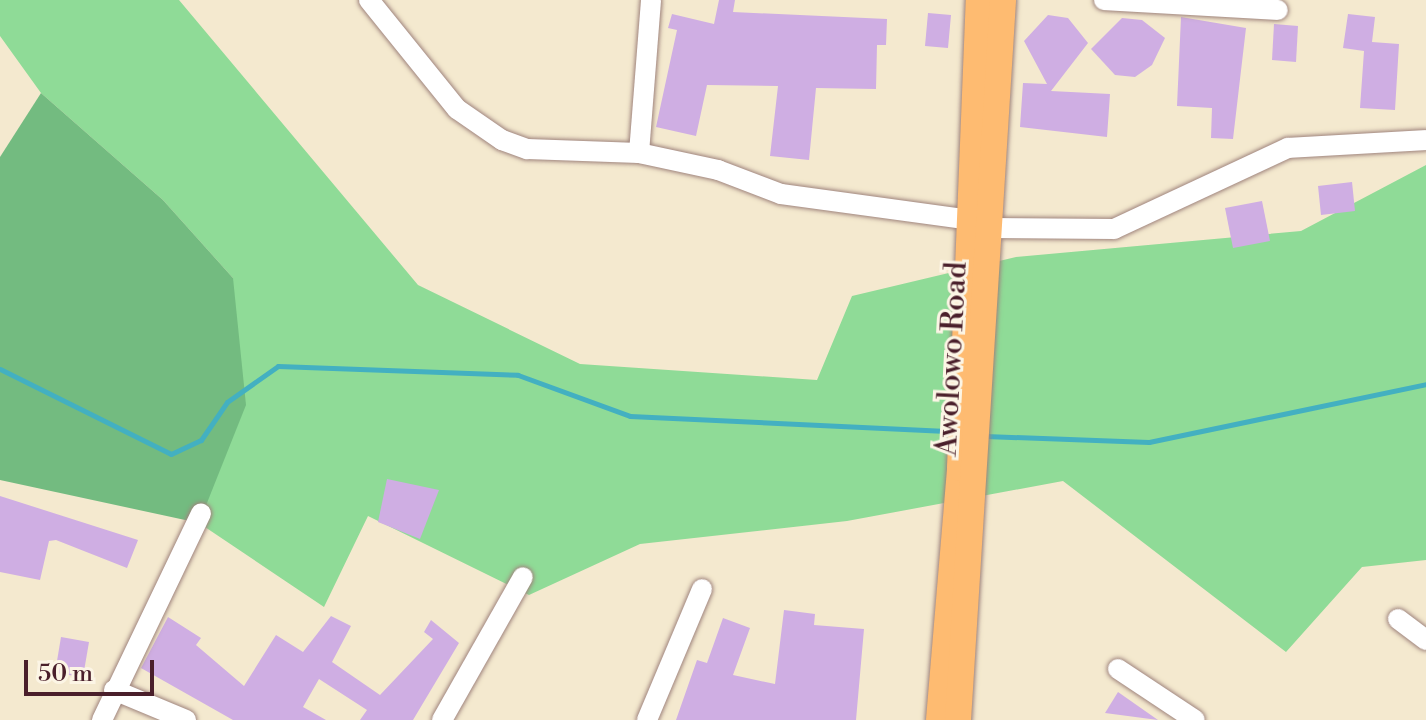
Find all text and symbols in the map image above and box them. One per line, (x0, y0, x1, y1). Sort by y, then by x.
street label: Awolowo Road (929, 261, 975, 457)
scale bar (28, 644, 158, 694)
text: 50 m (38, 659, 93, 689)

